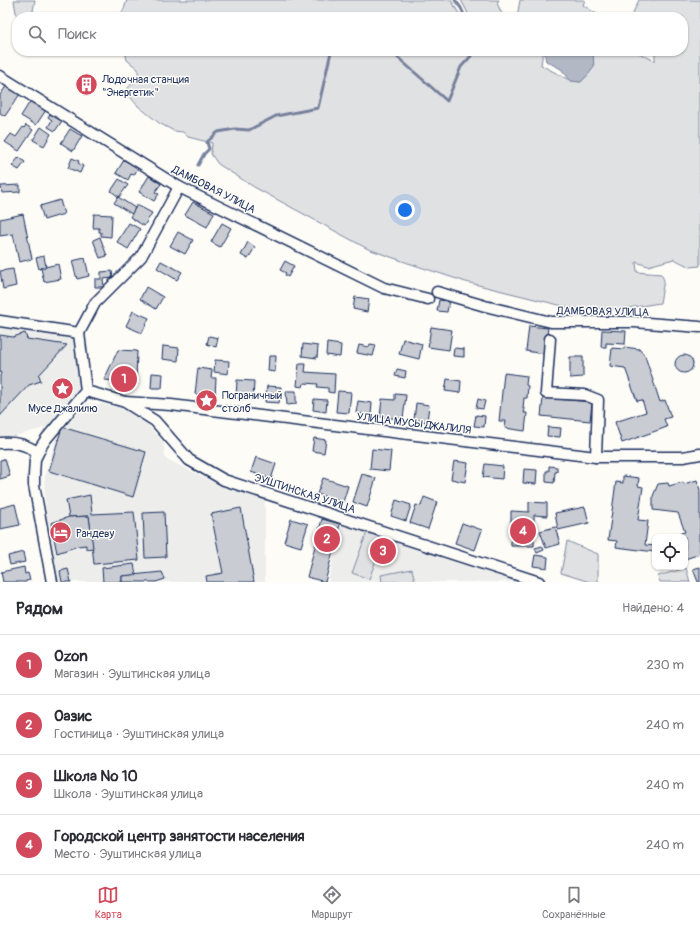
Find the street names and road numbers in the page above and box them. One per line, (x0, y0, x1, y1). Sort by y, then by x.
street label: ДАМБОВАЯ УЛИЦА (169, 162, 258, 216)
street label: ДАМБОВАЯ УЛИЦА (556, 304, 649, 319)
street label: УЛИЦА МУСЫ ДЖАЛИЛЯ (356, 410, 472, 437)
street label: ЭУШТИНСКАЯ УЛИЦА (253, 471, 357, 516)

